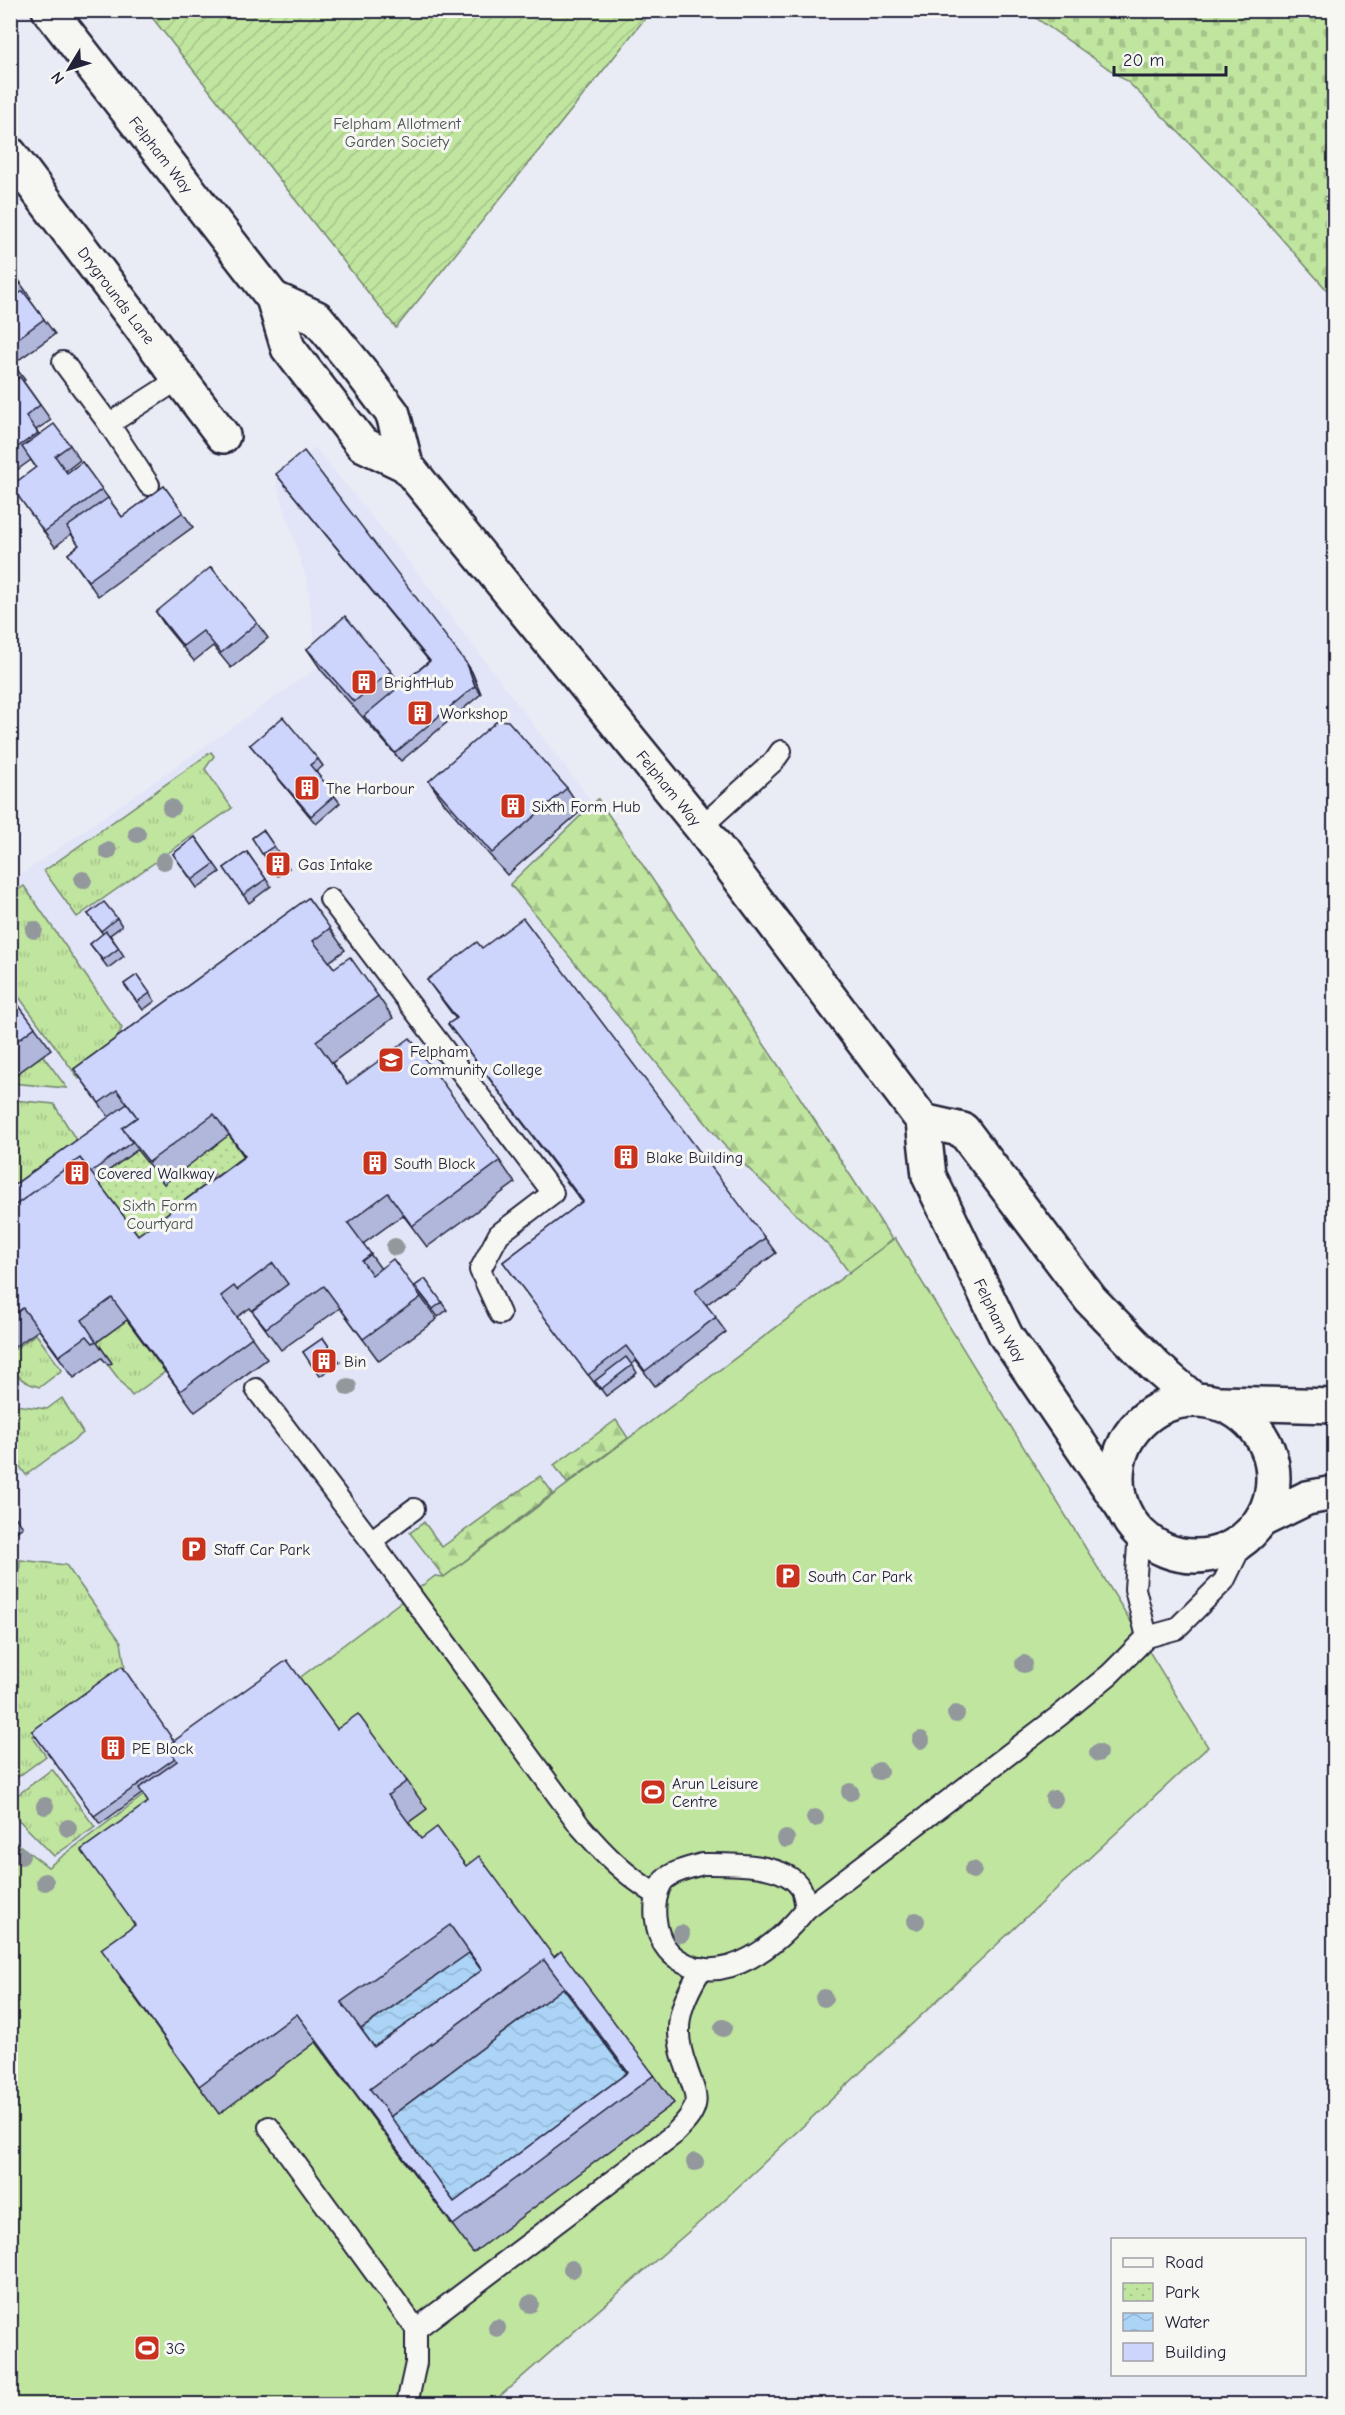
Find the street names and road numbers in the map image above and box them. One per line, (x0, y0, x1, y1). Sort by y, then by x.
street label: Felpham Way (125, 113, 196, 198)
street label: Drygrounds Lane (73, 244, 158, 348)
street label: Felpham Way (632, 747, 705, 831)
street label: Felpham Way (970, 1276, 1030, 1367)

